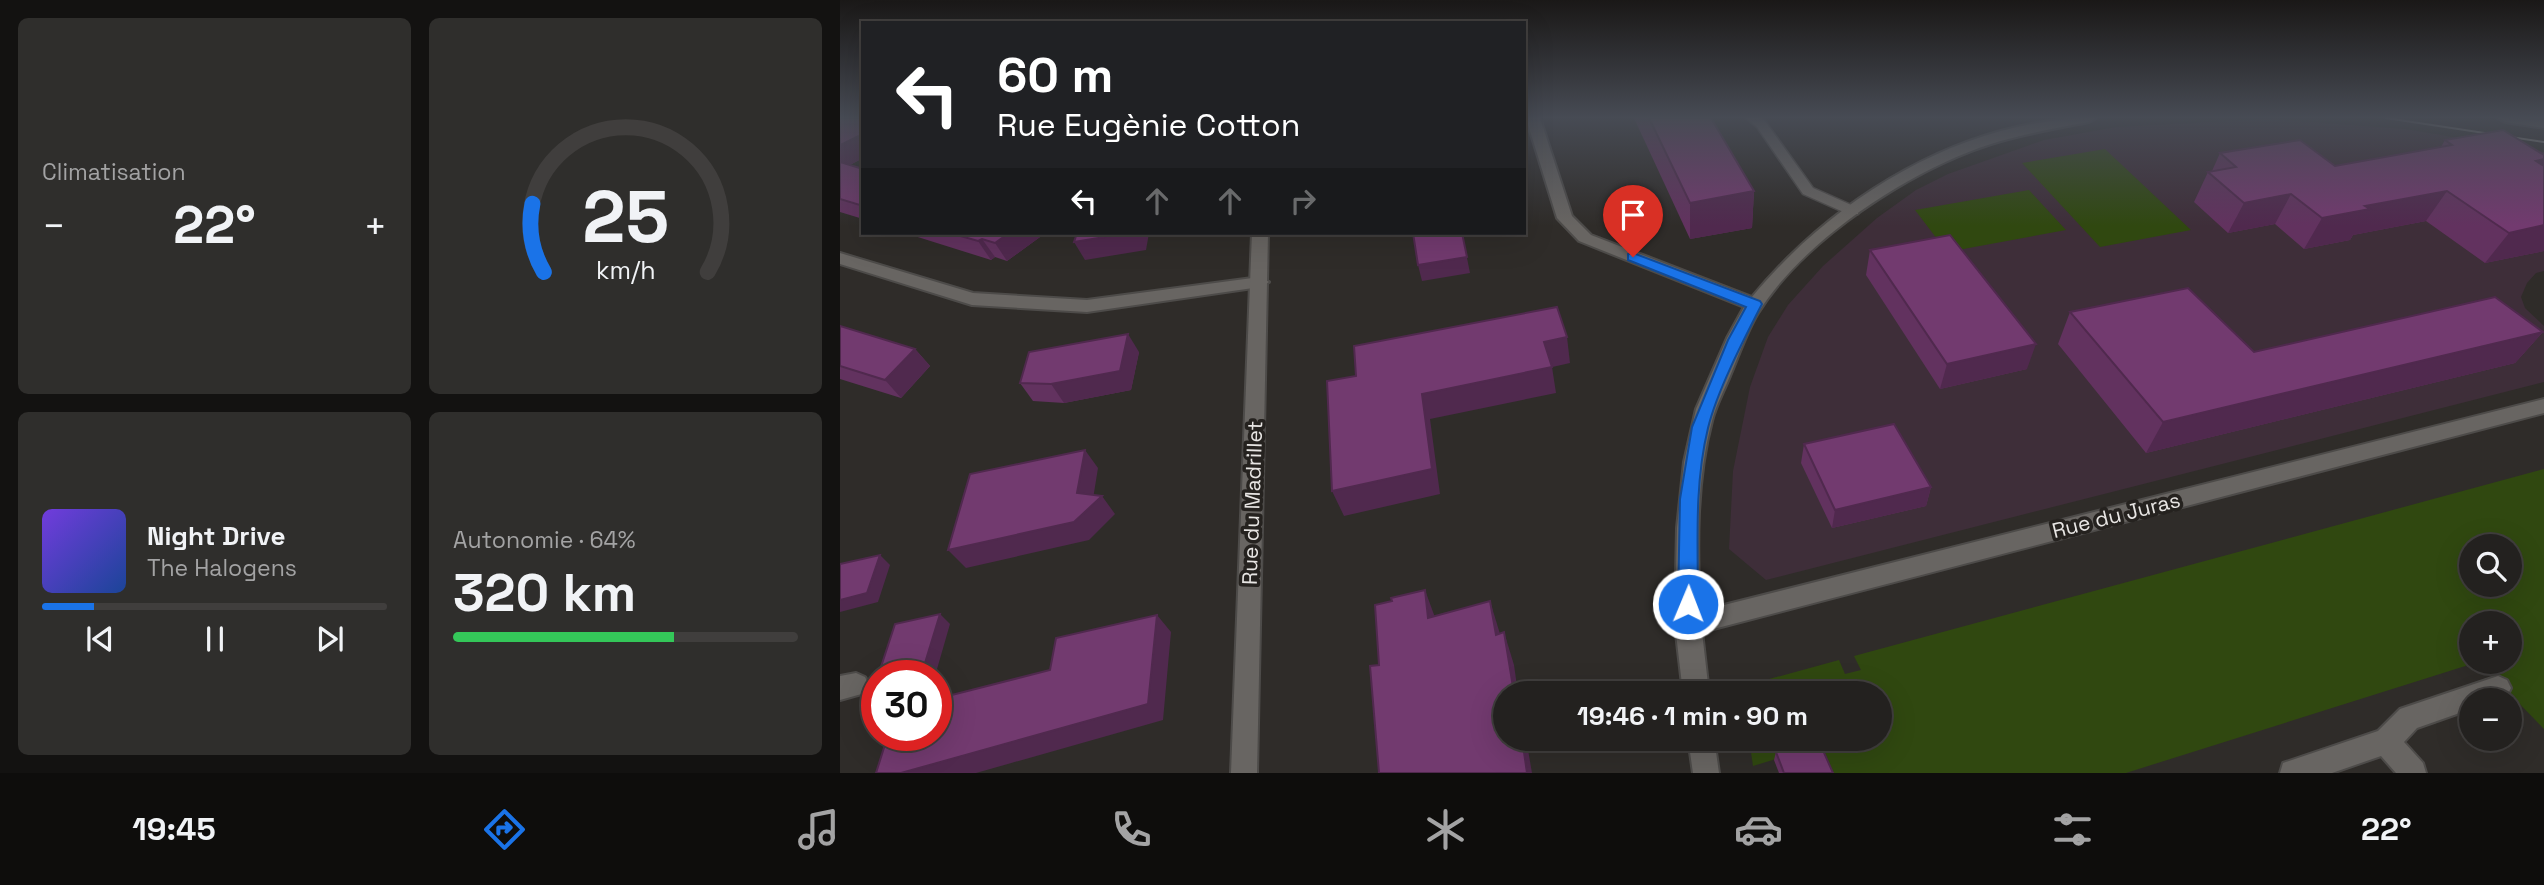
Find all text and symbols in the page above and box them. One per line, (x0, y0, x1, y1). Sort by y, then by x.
text: 60 m (997, 44, 1113, 106)
icon: left (882, 49, 973, 140)
text: Rue Eugènie Cotton (997, 105, 1300, 145)
text: Climatisation (42, 157, 186, 187)
text: 25 (582, 170, 669, 263)
icon: left (1065, 182, 1103, 220)
icon: ahead (1138, 182, 1176, 220)
icon: ahead (1211, 182, 1249, 220)
icon: right (1284, 182, 1322, 220)
pin (1603, 185, 1663, 257)
text: 22° (173, 192, 256, 258)
icon: arrive (1614, 196, 1652, 234)
text: − (42, 202, 66, 250)
text: + (363, 202, 387, 250)
text: km/h (596, 254, 655, 286)
street label: Rue du Madrillet (1236, 420, 1268, 586)
street label: Rue du Juras (2049, 486, 2183, 544)
text: Night Drive (147, 519, 285, 553)
text: Autonomie · 64% (453, 525, 636, 555)
map controls (2459, 534, 2522, 751)
button: search (2459, 534, 2522, 597)
text: The Halogens (147, 553, 297, 583)
text: 320 km (453, 560, 636, 626)
position arrow (1651, 567, 1725, 641)
button: + (2459, 611, 2522, 674)
icon: previous (81, 620, 119, 658)
icon: pause (196, 620, 234, 658)
icon: next (311, 620, 349, 658)
speed limit sign: 30 (861, 660, 952, 751)
button: − (2459, 688, 2522, 751)
text: 19:46 · 1 min · 90 m (1577, 699, 1808, 733)
icon: directions (480, 805, 529, 854)
icon: music (794, 805, 843, 854)
icon: phone (1107, 805, 1156, 854)
icon: climate (1421, 805, 1470, 854)
icon: car (1734, 805, 1783, 854)
icon: filters (2048, 805, 2097, 854)
text: 19:45 (132, 809, 216, 849)
text: 22° (2361, 809, 2412, 849)

